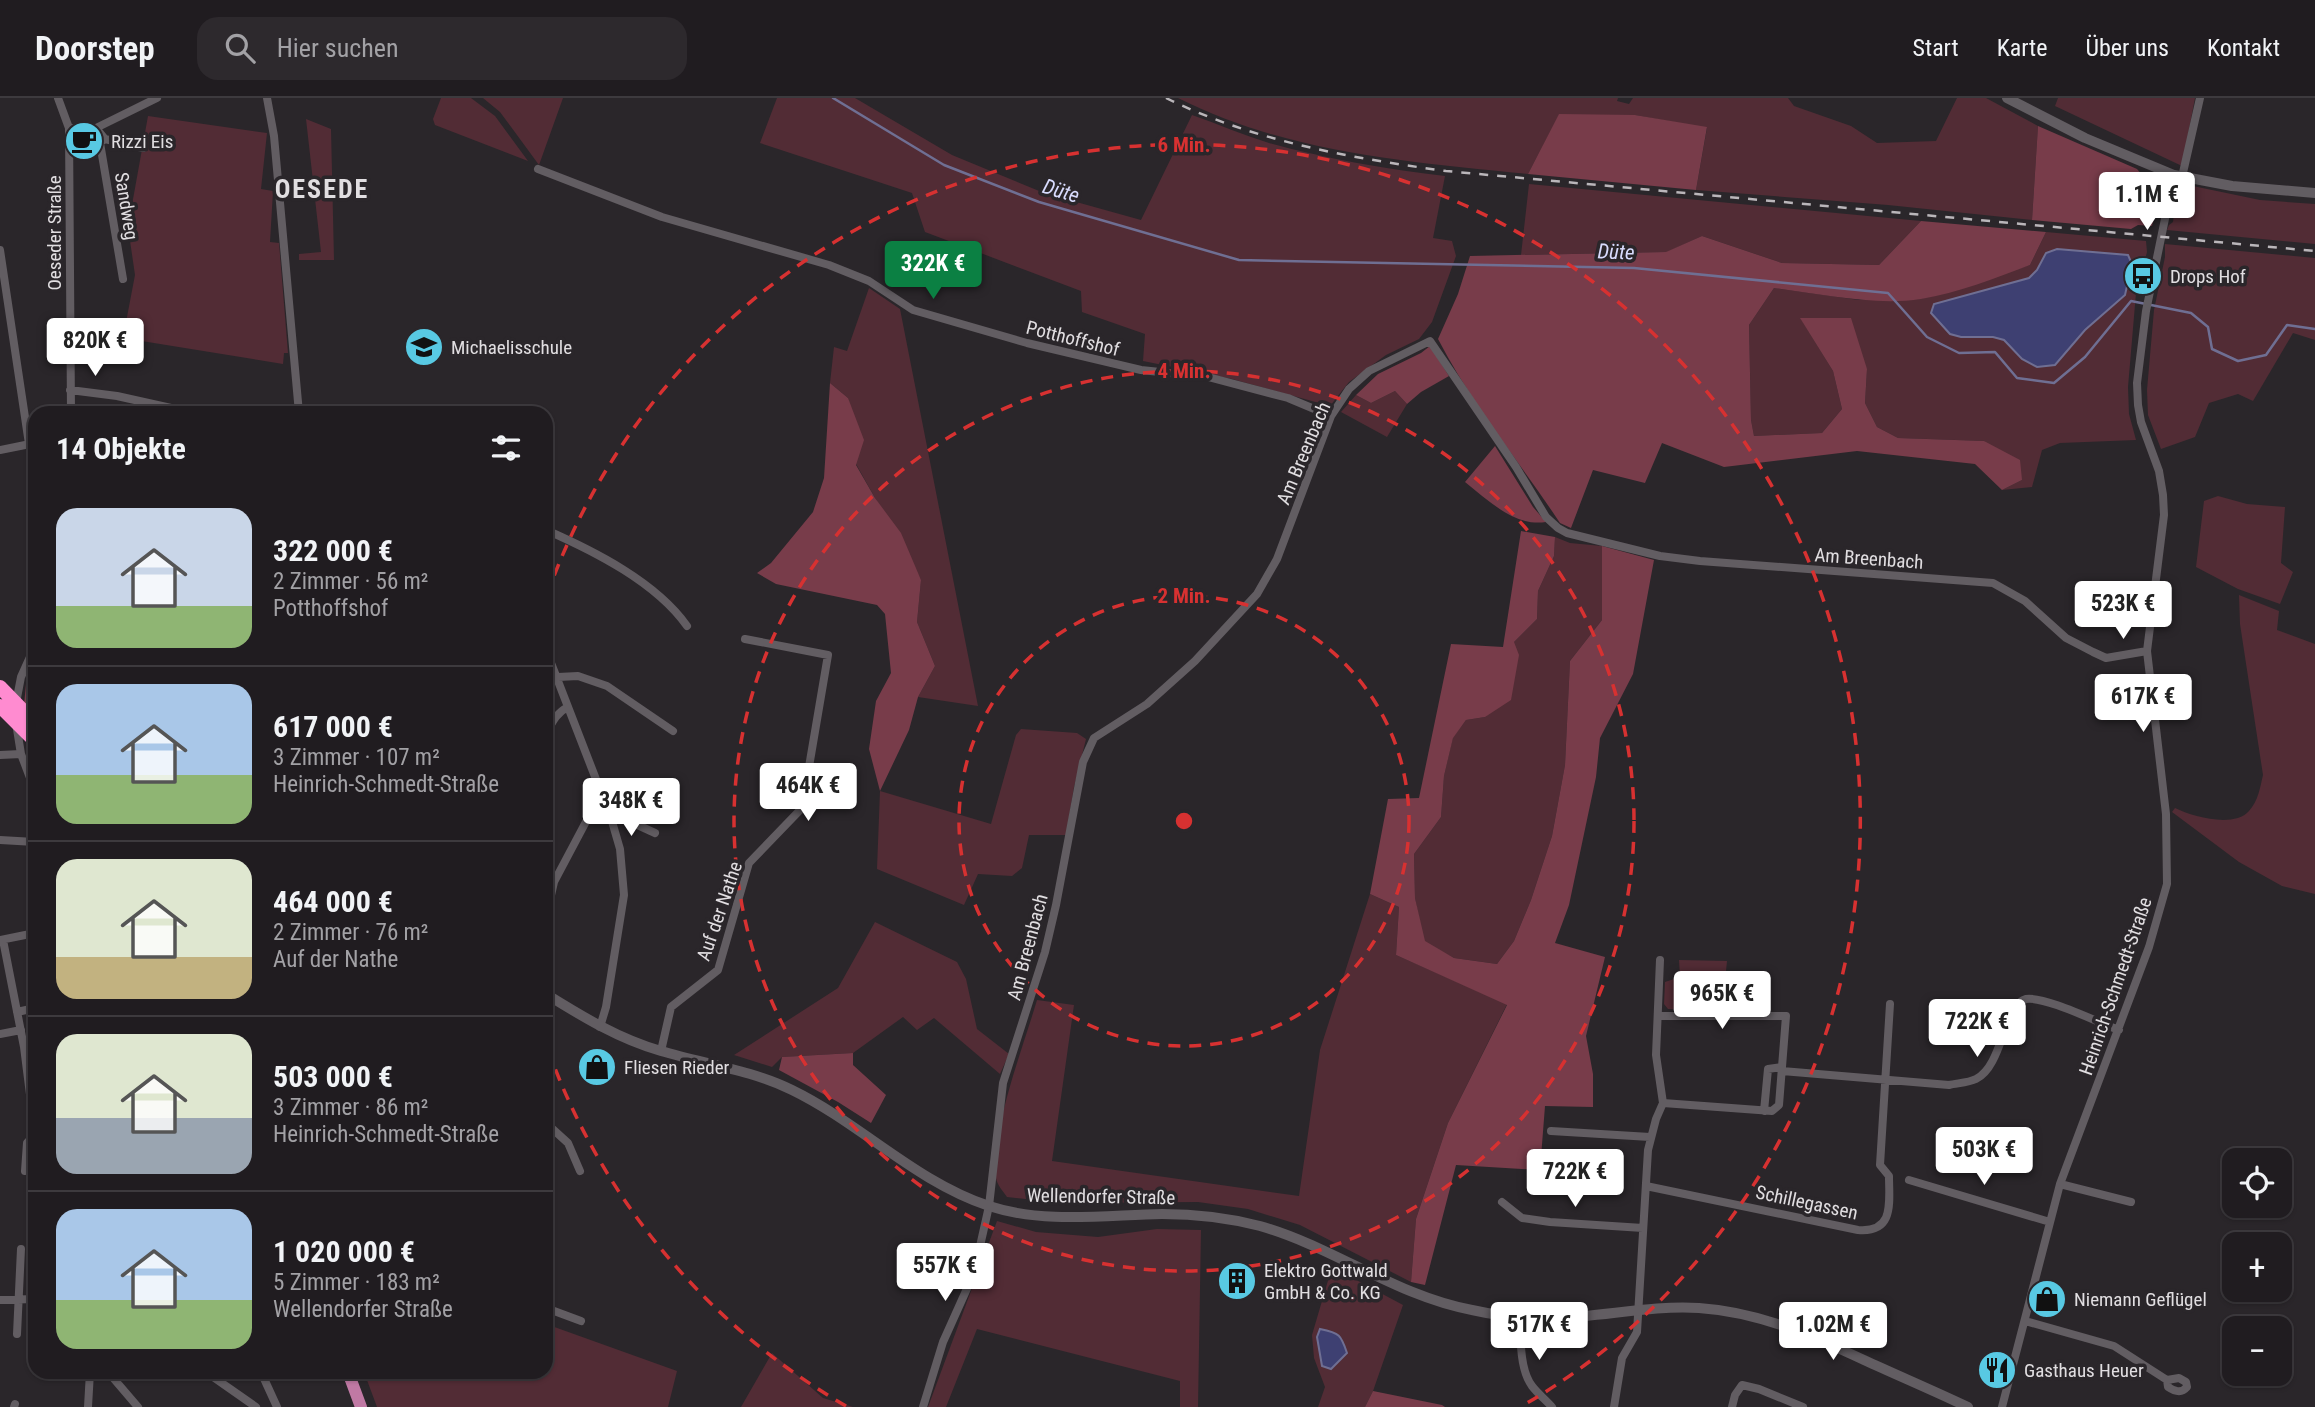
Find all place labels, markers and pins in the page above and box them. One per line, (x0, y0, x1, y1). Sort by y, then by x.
cafe icon: Rizzi Eis (63, 120, 105, 162)
place label: Rizzi Eis (111, 130, 173, 153)
pin: 1.1M € (2090, 172, 2204, 232)
pin: 322K € (876, 242, 990, 301)
bus stop icon: Drops Hof (2122, 255, 2164, 297)
place label: Drops Hof (2170, 265, 2246, 288)
pin: 820K € (38, 318, 152, 378)
school or university icon: Michaelisschule (403, 326, 445, 368)
place label: Michaelisschule (451, 336, 572, 359)
pin: 523K € (2066, 582, 2180, 641)
pin: 617K € (2086, 674, 2200, 734)
pin: 464K € (751, 764, 865, 823)
pin: 348K € (574, 778, 688, 838)
centre of rings (1172, 809, 1196, 833)
pin: 965K € (1665, 972, 1779, 1031)
pin: 722K € (1920, 1000, 2034, 1059)
shop icon: Fliesen Rieder (576, 1046, 618, 1088)
place label: Fliesen Rieder (624, 1056, 730, 1079)
pin: 503K € (1927, 1128, 2041, 1187)
pin: 722K € (1518, 1150, 1632, 1209)
pin: 557K € (888, 1244, 1002, 1303)
place label: Elektro Gottwald GmbH & Co. KG (1264, 1259, 1388, 1304)
building icon: Elektro Gottwald GmbH & Co. KG (1216, 1260, 1258, 1302)
shop icon: Niemann Geflügel (2026, 1278, 2068, 1320)
place label: Niemann Geflügel (2074, 1288, 2207, 1311)
pin: 517K € (1482, 1302, 1596, 1362)
pin: 1.02M € (1768, 1302, 1898, 1362)
restaurant icon: Gasthaus Heuer (1976, 1349, 2018, 1391)
place label: Gasthaus Heuer (2024, 1359, 2144, 1382)

